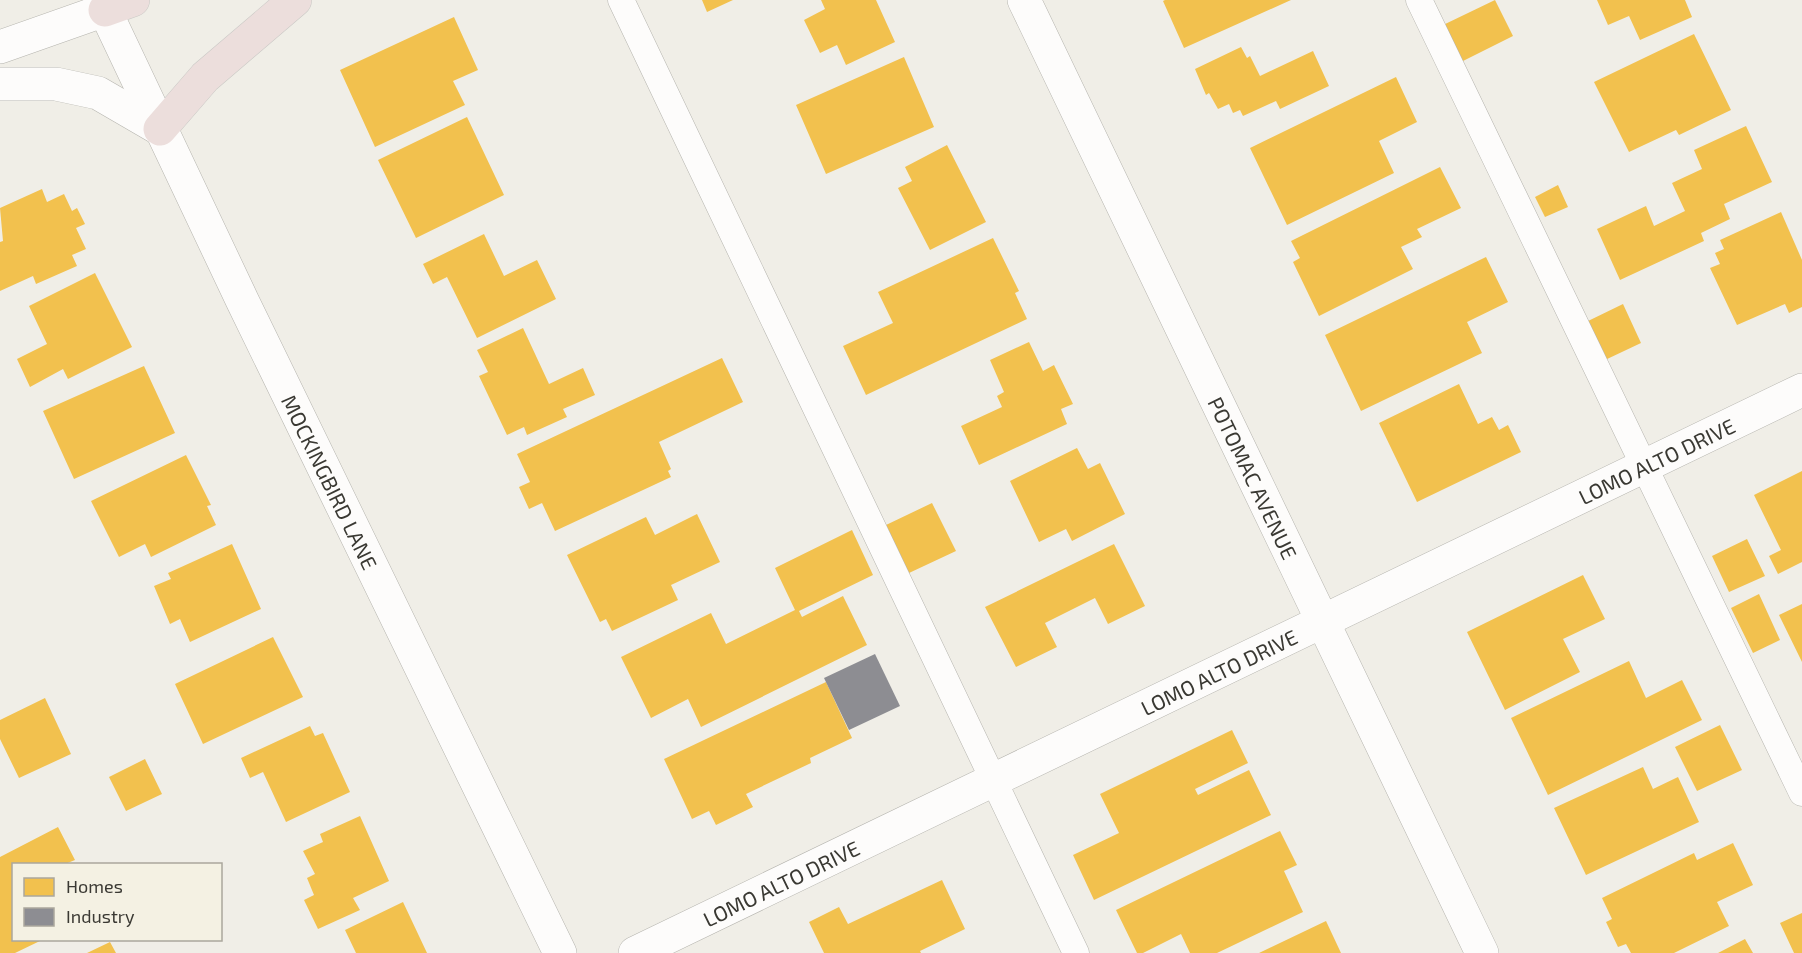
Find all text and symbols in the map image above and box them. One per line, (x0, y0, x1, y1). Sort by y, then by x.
street label: MOCKINGBIRD LANE (277, 390, 384, 573)
street label: POTOMAC AVENUE (1204, 392, 1303, 563)
street label: LOMO ALTO DRIVE (1574, 412, 1739, 509)
street label: LOMO ALTO DRIVE (1136, 623, 1301, 720)
street label: LOMO ALTO DRIVE (699, 834, 863, 931)
legend (12, 863, 222, 941)
text: Homes (66, 875, 123, 897)
text: Industry (66, 905, 135, 927)

